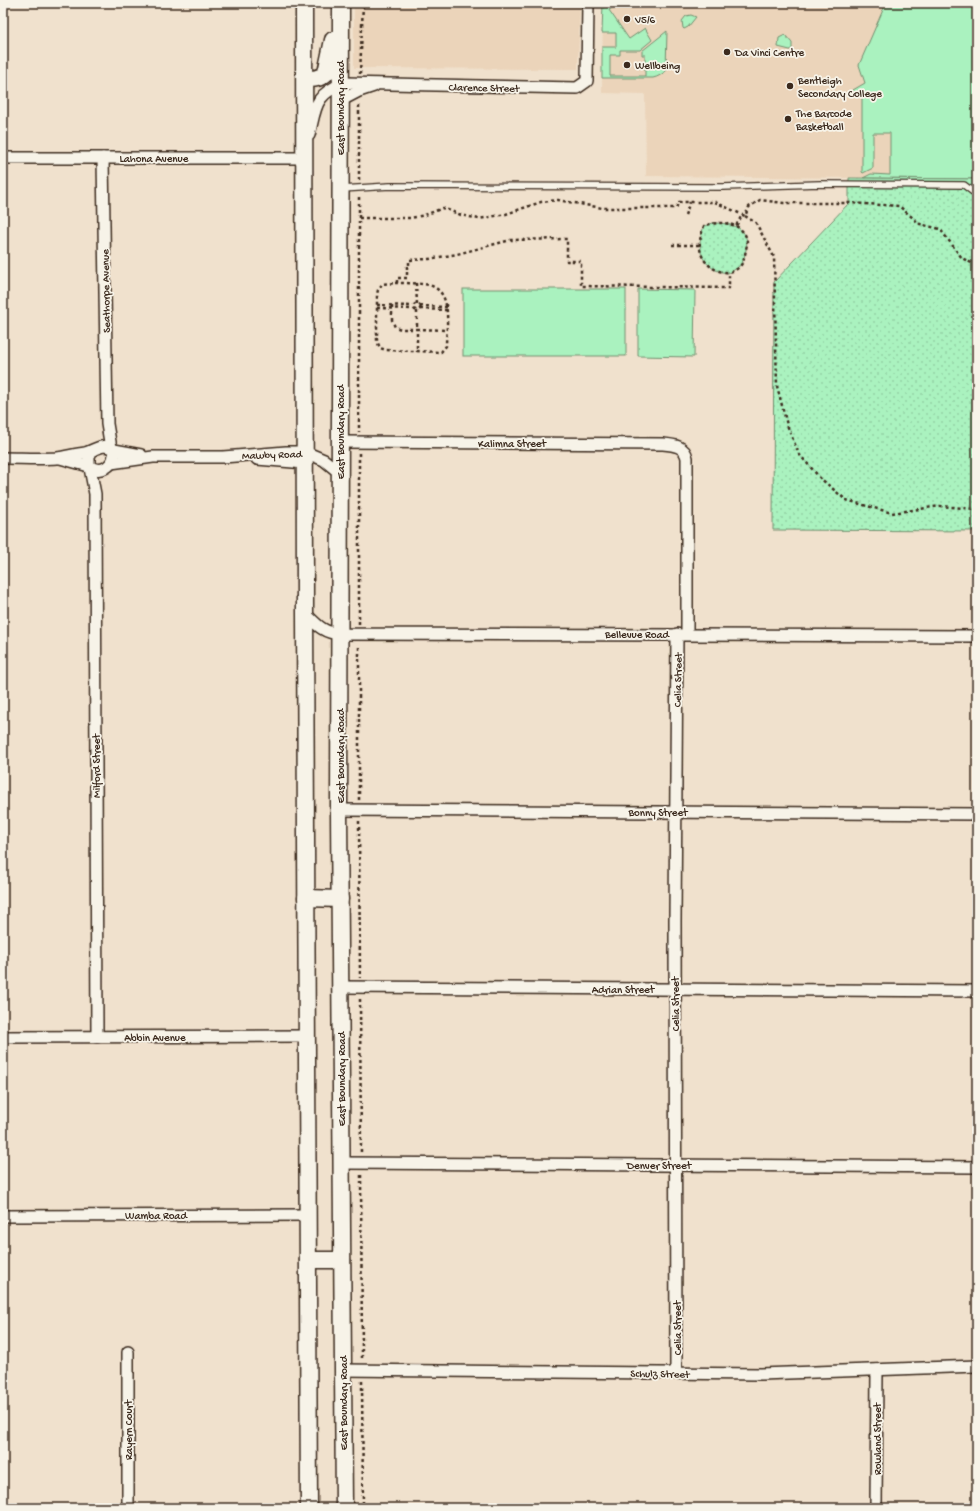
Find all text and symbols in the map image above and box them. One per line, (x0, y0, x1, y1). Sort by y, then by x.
marker: V5/6 (622, 14, 632, 24)
place label: V5/6 (634, 15, 656, 27)
marker: Da Vinci Centre (722, 47, 732, 57)
place label: Da Vinci Centre (734, 48, 805, 60)
street label: East Boundary Road (336, 59, 348, 155)
marker: Wellbeing (622, 60, 632, 70)
place label: Wellbeing (635, 61, 680, 73)
place label: Bentleigh Secondary College (797, 76, 882, 101)
marker: Bentleigh Secondary College (785, 81, 795, 91)
street label: Clarence Street (449, 82, 521, 96)
place label: The Barcode Basketball (795, 109, 852, 134)
marker: The Barcode Basketball (783, 114, 793, 124)
street label: Lahona Avenue (120, 154, 189, 166)
street label: Seathorpe Avenue (100, 249, 114, 333)
street label: East Boundary Road (336, 383, 348, 479)
street label: Kalimna Street (478, 439, 548, 451)
street label: Mawby Road (242, 449, 304, 463)
street label: Bellevue Road (604, 630, 671, 642)
street label: Celia Street (673, 651, 686, 707)
street label: East Boundary Road (336, 707, 348, 803)
street label: Milford Street (91, 733, 104, 798)
street label: Bonny Street (627, 808, 689, 820)
street label: Celia Street (671, 975, 683, 1031)
street label: Adrian Street (592, 985, 656, 997)
street label: East Boundary Road (337, 1030, 349, 1126)
street label: Abbin Avenue (124, 1033, 186, 1045)
street label: Denver Street (626, 1161, 693, 1173)
street label: Wamba Road (125, 1211, 188, 1223)
street label: Celia Street (673, 1299, 685, 1355)
street label: East Boundary Road (339, 1354, 351, 1450)
street label: Schulz Street (630, 1368, 691, 1382)
street label: Rayern Court (124, 1399, 136, 1460)
street label: Rowland Street (873, 1401, 885, 1475)

